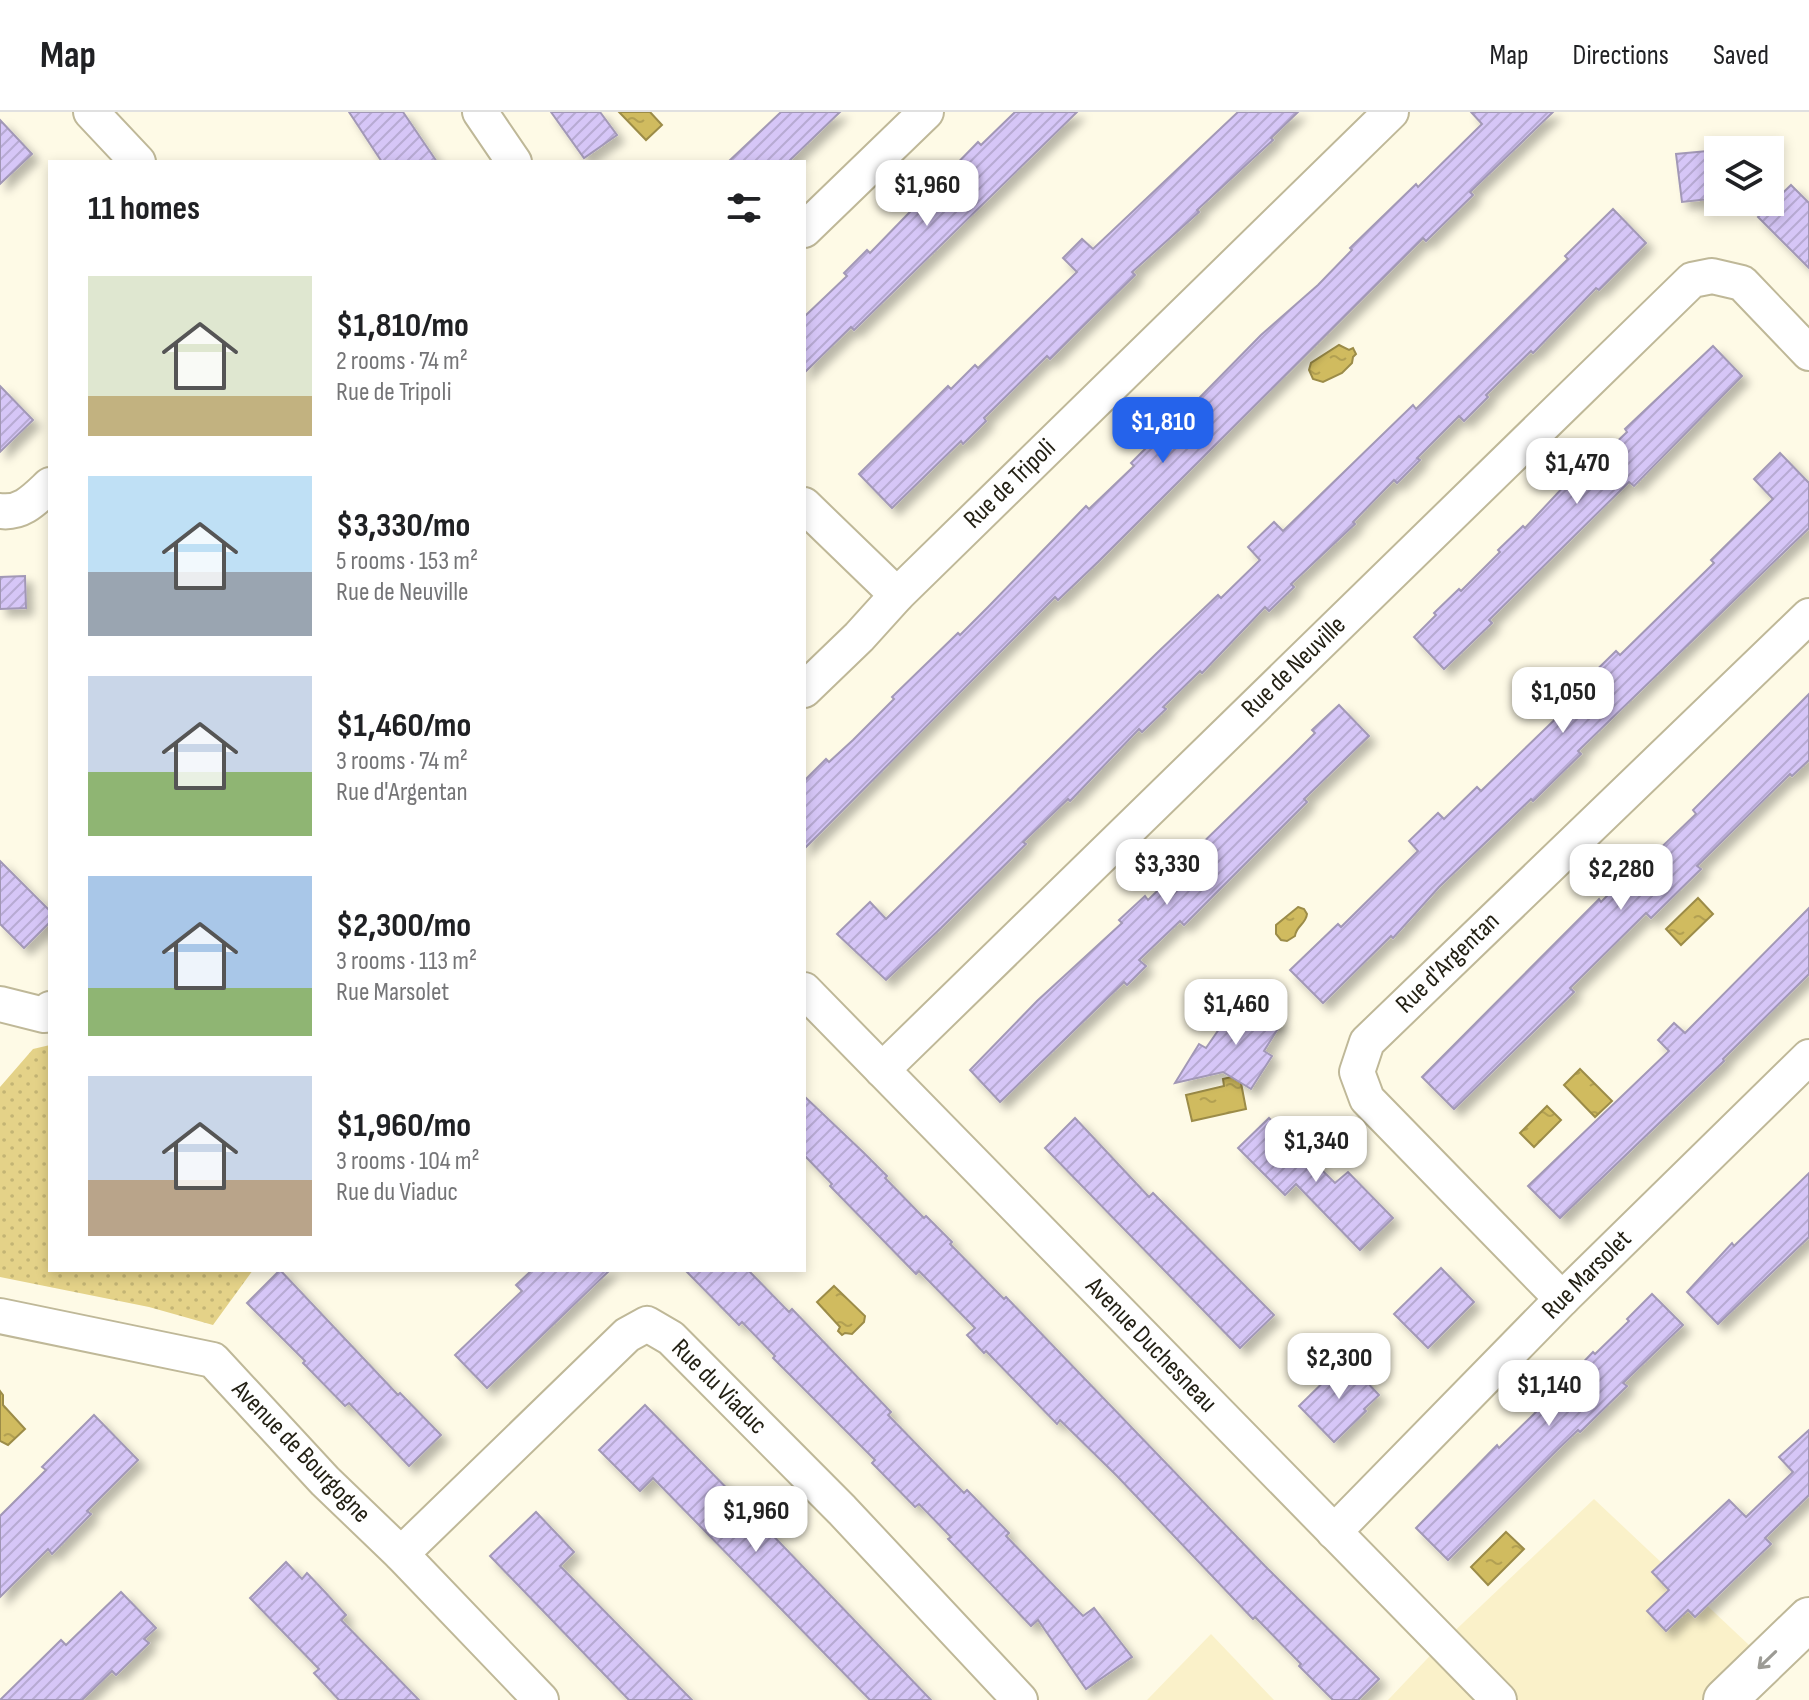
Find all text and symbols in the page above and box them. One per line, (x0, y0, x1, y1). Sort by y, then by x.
text: Map (40, 33, 96, 78)
text: Map (1490, 39, 1529, 72)
text: Directions (1573, 39, 1669, 72)
text: Saved (1713, 39, 1769, 72)
map controls (1704, 136, 1784, 216)
button: layers (1704, 136, 1784, 216)
pin: $1,960 (862, 160, 992, 228)
text: $1,960 (894, 170, 960, 201)
icon: filters (722, 186, 766, 230)
text: 11 homes (88, 188, 200, 229)
text: $1,810/mo (336, 305, 469, 346)
icon: home (152, 308, 248, 404)
text: 2 rooms · 74 m² (336, 346, 468, 377)
text: Rue de Tripoli (336, 377, 452, 408)
pin: $1,810 (1098, 397, 1228, 465)
text: $1,810 (1130, 407, 1196, 438)
street label: Rue de Tripoli (958, 433, 1062, 535)
pin: $1,470 (1512, 438, 1642, 506)
text: $1,470 (1544, 448, 1610, 479)
text: $3,330/mo (336, 505, 470, 546)
icon: home (152, 508, 248, 604)
text: 5 rooms · 153 m² (336, 546, 478, 577)
text: Rue de Neuville (336, 577, 469, 608)
street label: Rue de Neuville (1236, 610, 1352, 724)
pin: $1,050 (1498, 667, 1628, 735)
text: $1,050 (1530, 677, 1596, 708)
text: $1,460/mo (336, 705, 471, 746)
icon: home (152, 708, 248, 804)
text: 3 rooms · 74 m² (336, 746, 468, 777)
text: Rue d'Argentan (336, 777, 468, 808)
pin: $3,330 (1102, 839, 1232, 907)
pin: $2,280 (1556, 844, 1686, 912)
text: $3,330 (1134, 849, 1200, 880)
text: $2,280 (1588, 854, 1654, 885)
text: $2,300/mo (336, 905, 471, 946)
street label: Rue d'Argentan (1390, 906, 1506, 1020)
icon: home (152, 908, 248, 1004)
text: 3 rooms · 113 m² (336, 946, 477, 977)
text: Rue Marsolet (336, 977, 449, 1008)
pin: $1,460 (1171, 979, 1301, 1047)
text: $1,460 (1202, 989, 1270, 1020)
text: $1,960/mo (336, 1105, 471, 1146)
icon: home (152, 1108, 248, 1204)
pin: $1,340 (1251, 1116, 1381, 1184)
text: $1,340 (1283, 1126, 1349, 1157)
text: 3 rooms · 104 m² (336, 1146, 480, 1177)
text: Rue du Viaduc (336, 1177, 458, 1208)
street label: Rue Marsolet (1536, 1224, 1638, 1326)
street label: Avenue Duchesneau (1078, 1271, 1223, 1419)
street label: Rue du Viaduc (665, 1333, 773, 1441)
pin: $2,300 (1274, 1333, 1404, 1401)
text: $2,300 (1306, 1343, 1372, 1374)
pin: $1,140 (1484, 1360, 1614, 1428)
text: $1,140 (1516, 1370, 1582, 1401)
street label: Avenue de Bourgogne (225, 1374, 377, 1530)
pin: $1,960 (691, 1486, 821, 1554)
text: $1,960 (723, 1496, 789, 1527)
one-way arrow (1757, 1650, 1777, 1669)

